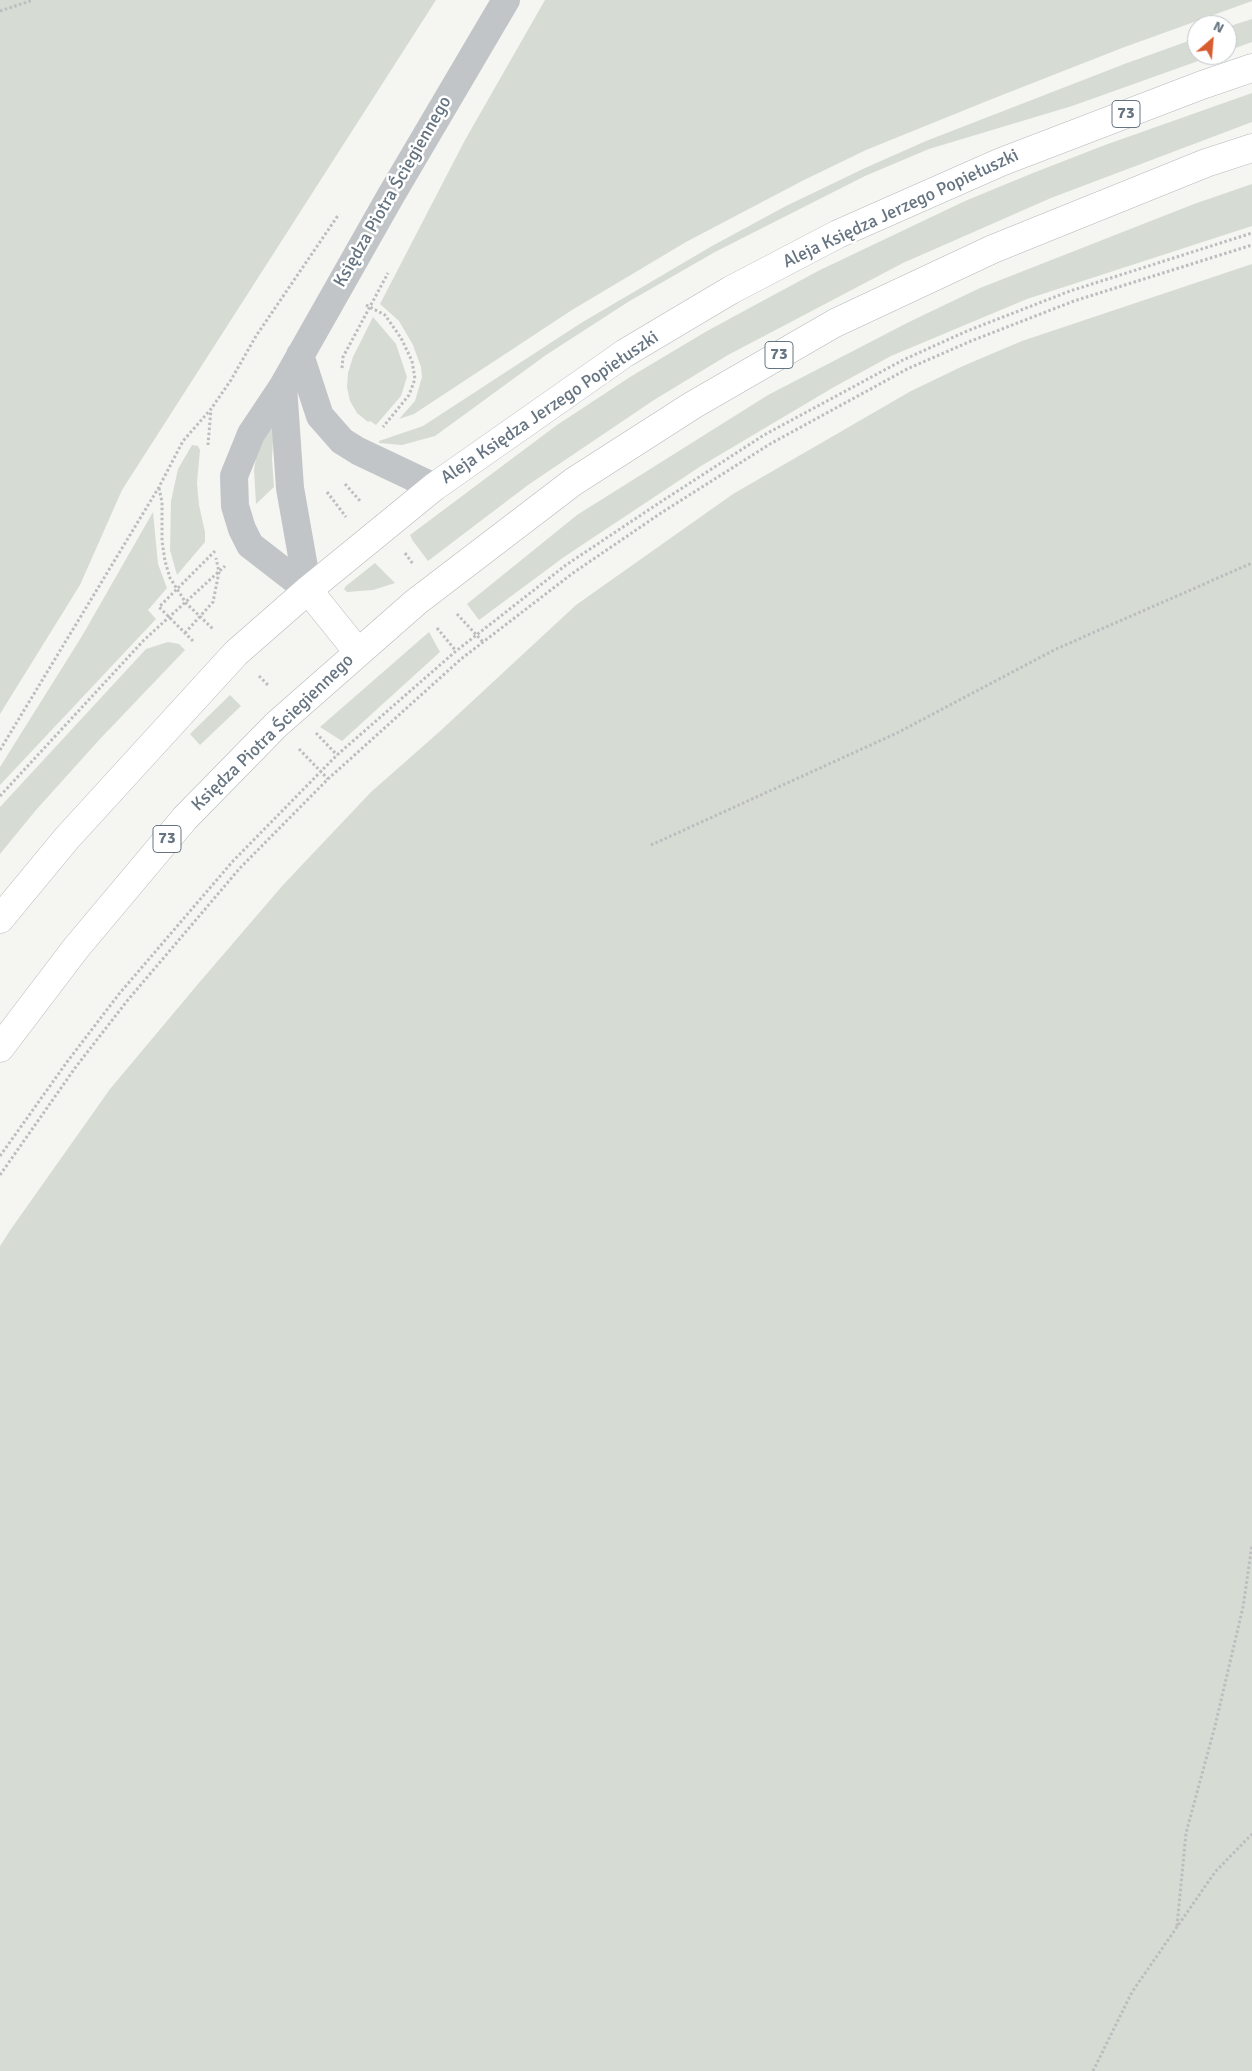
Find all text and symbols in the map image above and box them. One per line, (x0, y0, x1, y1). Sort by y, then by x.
north arrow (1187, 15, 1237, 65)
text: N (1210, 17, 1227, 37)
street label: Księdza Piotra Ściegiennego (329, 93, 457, 291)
road number: 73 (1112, 100, 1140, 128)
street label: Aleja Księdza Jerzego Popiełuszki (780, 145, 1022, 273)
street label: Aleja Księdza Jerzego Popiełuszki (437, 327, 663, 489)
road number: 73 (765, 342, 793, 368)
street label: Księdza Piotra Ściegiennego (188, 650, 358, 816)
road number: 73 (153, 826, 181, 852)

